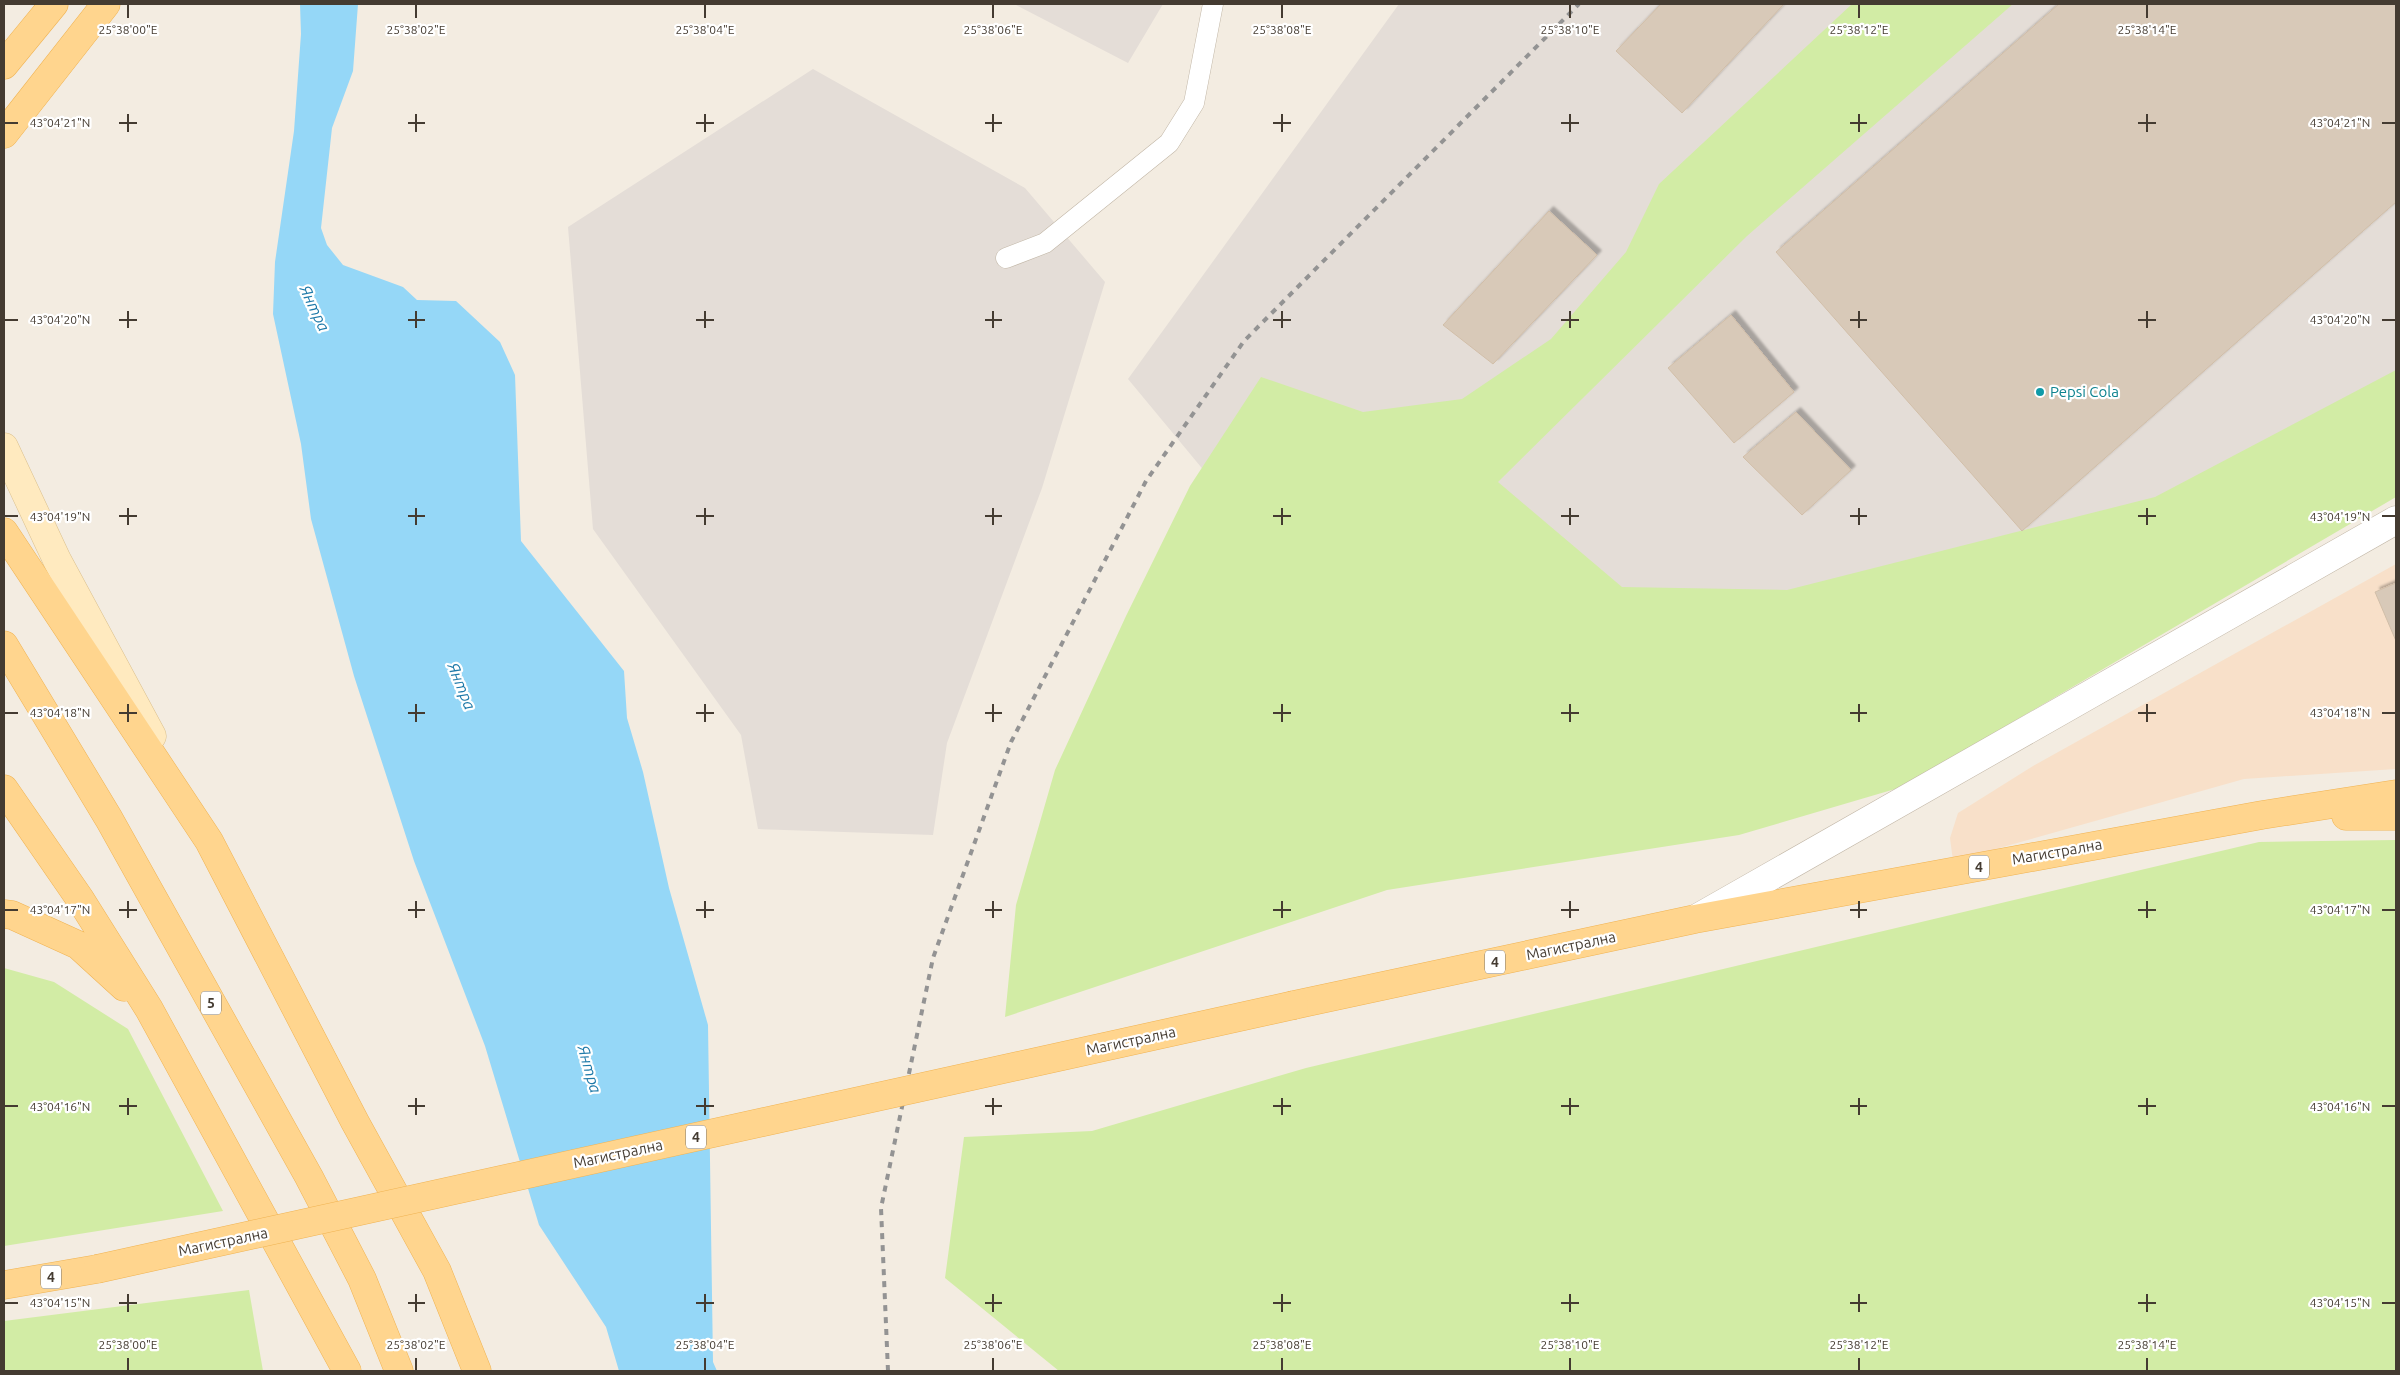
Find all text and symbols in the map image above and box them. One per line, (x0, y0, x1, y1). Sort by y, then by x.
text: 25°38'00"E (99, 23, 158, 36)
text: 25°38'02"E (387, 23, 446, 36)
text: 25°38'04"E (676, 23, 735, 36)
text: 25°38'06"E (964, 23, 1023, 36)
text: 25°38'08"E (1253, 23, 1312, 36)
text: 25°38'10"E (1541, 23, 1600, 36)
text: 25°38'12"E (1830, 23, 1889, 36)
text: 25°38'14"E (2118, 23, 2177, 36)
text: 43°04'21"N (30, 116, 90, 129)
text: 43°04'21"N (2310, 116, 2370, 129)
water label: Янтра (296, 281, 334, 334)
text: 43°04'20"N (30, 313, 90, 326)
text: 43°04'20"N (2310, 313, 2370, 326)
place label: Pepsi Cola (2050, 383, 2119, 400)
marker: Pepsi Cola (2034, 386, 2046, 398)
text: 43°04'19"N (30, 510, 90, 523)
text: 43°04'19"N (2310, 510, 2370, 523)
water label: Янтра (444, 659, 480, 712)
text: 43°04'18"N (30, 706, 90, 719)
text: 43°04'18"N (2310, 706, 2370, 719)
street label: Магистрална (2011, 835, 2103, 868)
road number: 4 (1969, 856, 1989, 879)
text: 43°04'17"N (30, 903, 90, 916)
text: 43°04'17"N (2310, 903, 2370, 916)
street label: Магистрална (1525, 928, 1617, 963)
road number: 4 (1485, 950, 1505, 974)
road number: 5 (201, 991, 221, 1014)
street label: Магистрална (1085, 1023, 1177, 1058)
water label: Янтра (574, 1042, 605, 1095)
text: 43°04'16"N (30, 1100, 90, 1113)
text: 43°04'16"N (2310, 1100, 2370, 1113)
road number: 4 (686, 1126, 706, 1148)
street label: Магистрална (572, 1136, 664, 1171)
street label: Магистрална (177, 1224, 269, 1259)
road number: 4 (41, 1266, 61, 1288)
text: 43°04'15"N (30, 1296, 90, 1309)
text: 43°04'15"N (2310, 1296, 2370, 1309)
text: 25°38'00"E (99, 1338, 158, 1351)
text: 25°38'02"E (387, 1338, 446, 1351)
text: 25°38'04"E (676, 1338, 735, 1351)
text: 25°38'06"E (964, 1338, 1023, 1351)
text: 25°38'08"E (1253, 1338, 1312, 1351)
text: 25°38'10"E (1541, 1338, 1600, 1351)
text: 25°38'12"E (1830, 1338, 1889, 1351)
text: 25°38'14"E (2118, 1338, 2177, 1351)

